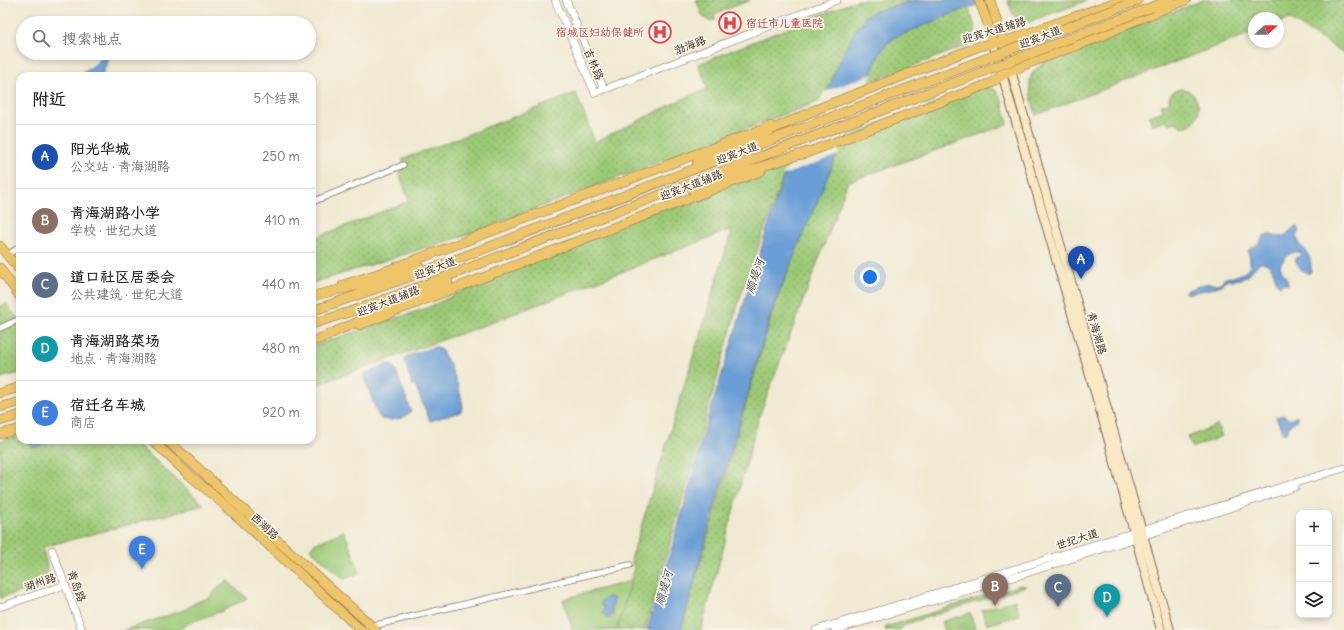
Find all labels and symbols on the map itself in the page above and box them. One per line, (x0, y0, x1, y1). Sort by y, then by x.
hospital icon: 宿迁市儿童医院 (717, 10, 743, 36)
north arrow (1248, 12, 1284, 48)
street label: 迎宾大道辅路 (960, 14, 1028, 46)
place label: 宿迁市儿童医院 (746, 16, 823, 30)
hospital icon: 宿城区妇幼保健所 (647, 19, 673, 45)
street label: 迎宾大道 (1017, 23, 1063, 51)
place label: 宿城区妇幼保健所 (556, 25, 644, 39)
street label: 渤海路 (672, 33, 708, 57)
street label: 吉林路 (581, 46, 607, 82)
street label: 迎宾大道 (714, 139, 760, 167)
street label: 迎宾大道辅路 (658, 167, 724, 203)
pin: A (1068, 246, 1094, 279)
street label: 迎宾大道 (412, 254, 458, 282)
water label: 顺堤河 (742, 254, 768, 295)
your location (860, 267, 880, 287)
street label: 迎宾大道辅路 (355, 283, 421, 319)
street label: 青海湖路 (1084, 310, 1110, 356)
street label: 西湖路 (248, 510, 282, 542)
street label: 世纪大道 (1054, 526, 1100, 552)
pin: E (129, 536, 155, 569)
water label: 顺堤河 (651, 567, 676, 607)
street label: 青岛路 (65, 568, 89, 604)
street label: 湖州路 (22, 570, 58, 594)
pin: B (982, 573, 1008, 606)
pin: C (1045, 574, 1071, 607)
pin: D (1094, 584, 1120, 617)

